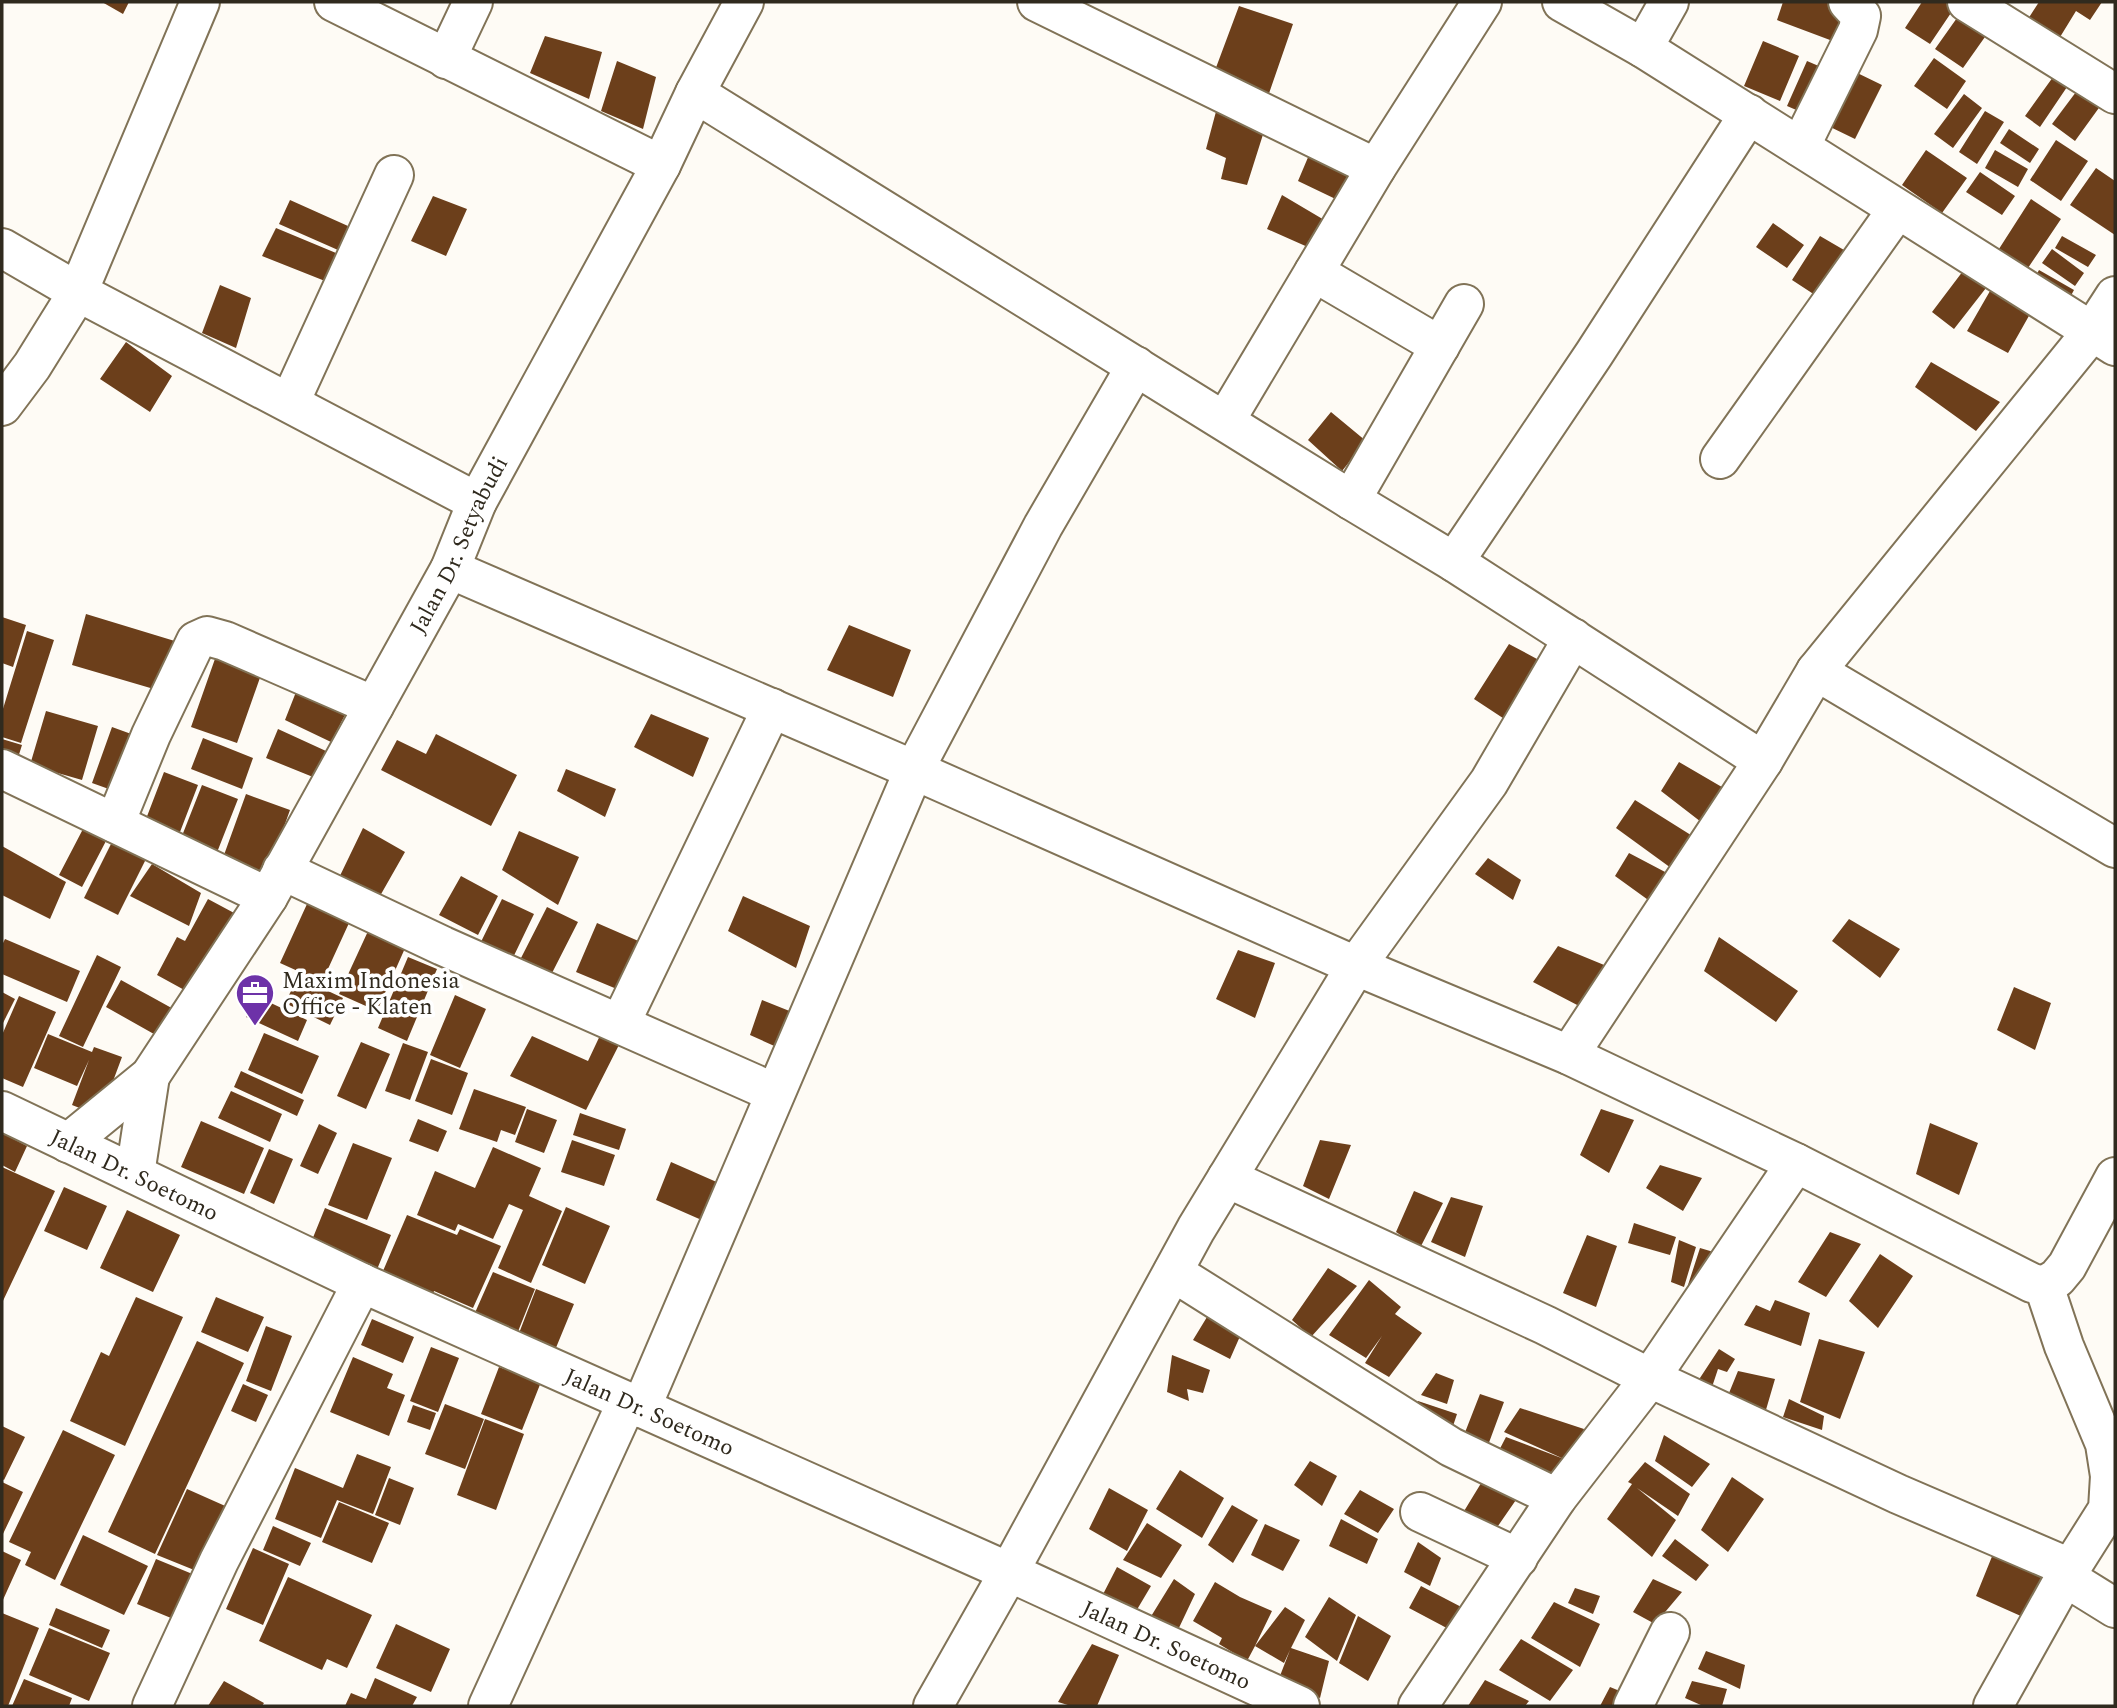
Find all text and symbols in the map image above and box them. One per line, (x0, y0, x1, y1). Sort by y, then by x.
street label: Jalan Dr. Setyabudi (401, 450, 518, 641)
place label: Maxim Indonesia Office - Klaten (282, 964, 460, 1025)
office icon: Maxim Indonesia Office - Klaten (234, 972, 276, 1027)
street label: Jalan Dr. Soetomo (44, 1120, 224, 1231)
street label: Jalan Dr. Soetomo (558, 1360, 740, 1466)
street label: Jalan Dr. Soetomo (1075, 1592, 1256, 1700)

